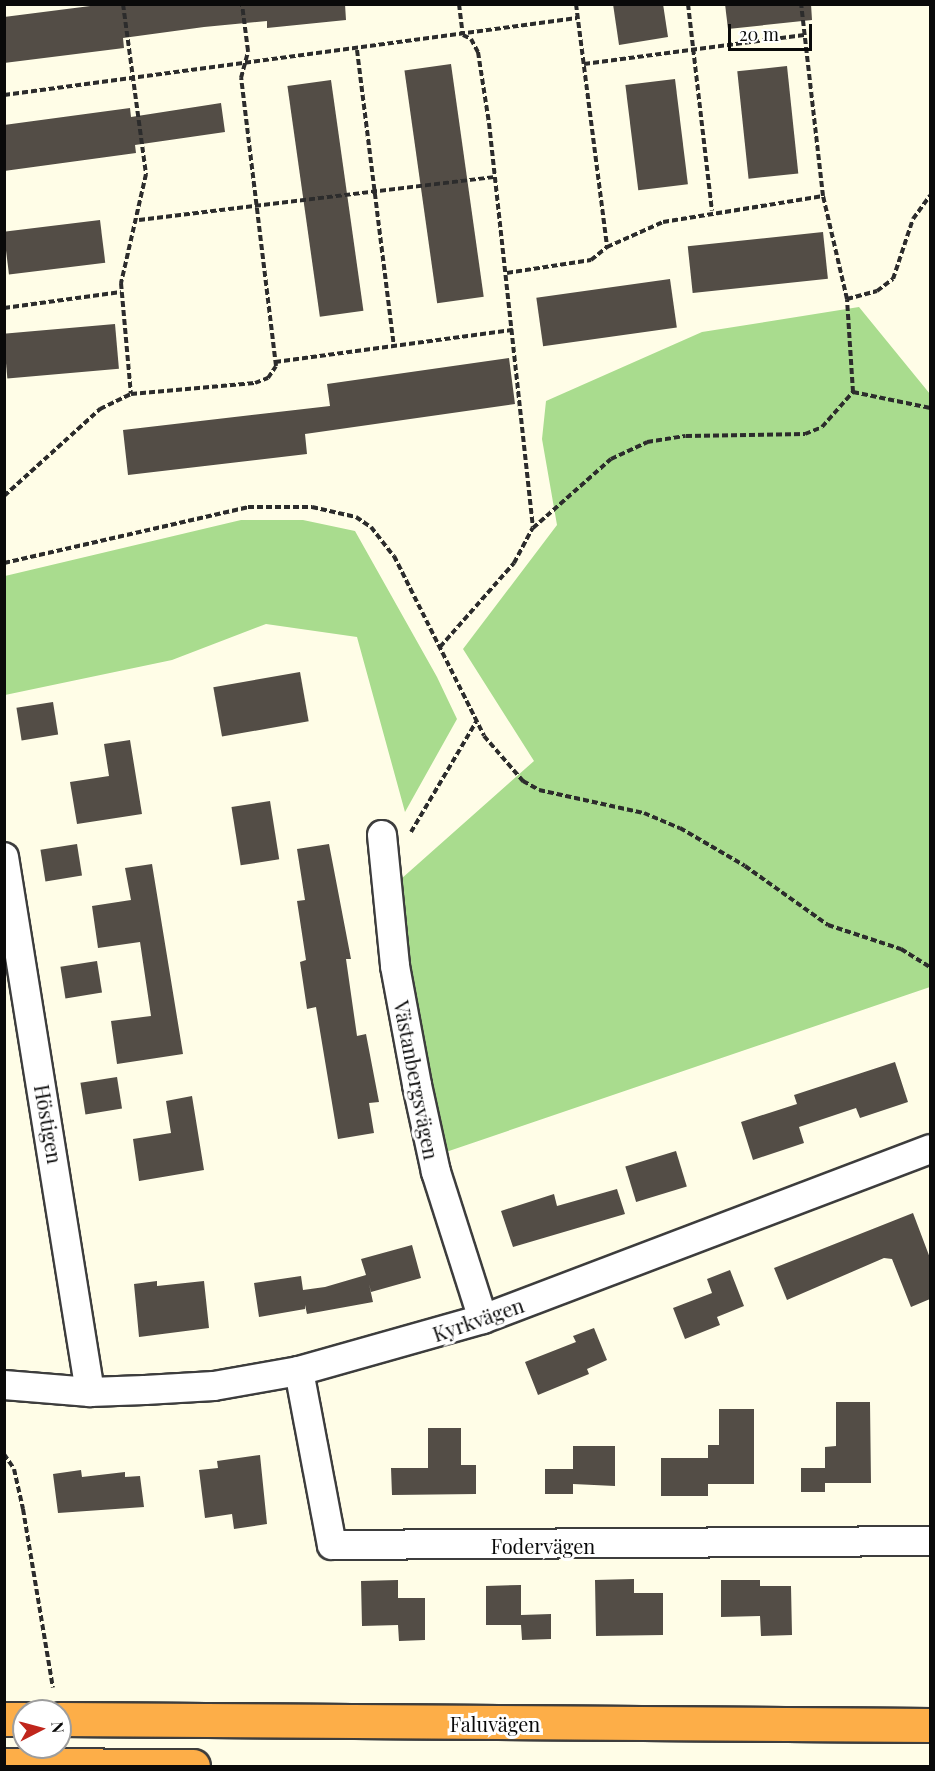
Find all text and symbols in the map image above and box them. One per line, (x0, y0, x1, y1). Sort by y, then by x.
scale bar (731, 12, 815, 50)
text: 20 m (739, 22, 779, 46)
street label: Västanbergsvägen (390, 999, 444, 1161)
street label: Höstigen (30, 1083, 68, 1165)
street label: Kyrkvägen (429, 1292, 527, 1346)
street label: Fodervägen (491, 1533, 595, 1557)
north arrow (12, 1699, 72, 1759)
street label: Faluvägen (450, 1711, 540, 1735)
text: N (47, 1720, 69, 1734)

